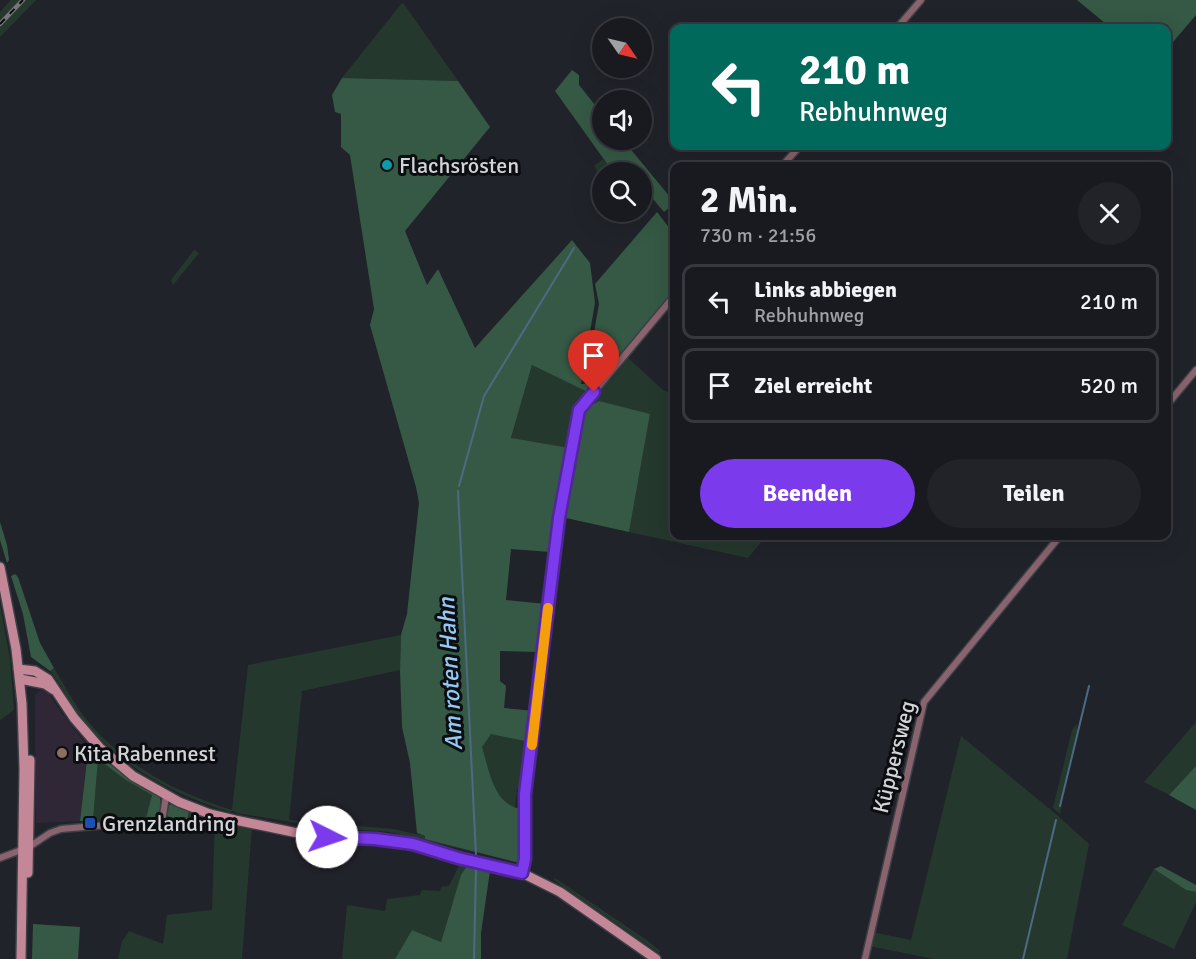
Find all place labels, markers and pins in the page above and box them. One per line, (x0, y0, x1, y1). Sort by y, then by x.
place label: Flachsrösten (399, 152, 519, 179)
marker: Flachsrösten (380, 158, 394, 172)
pin (568, 330, 619, 392)
place label: Kita Rabennest (74, 740, 216, 767)
marker: Kita Rabennest (55, 746, 69, 760)
place label: Grenzlandring (102, 810, 236, 837)
marker: Grenzlandring (83, 816, 97, 830)

